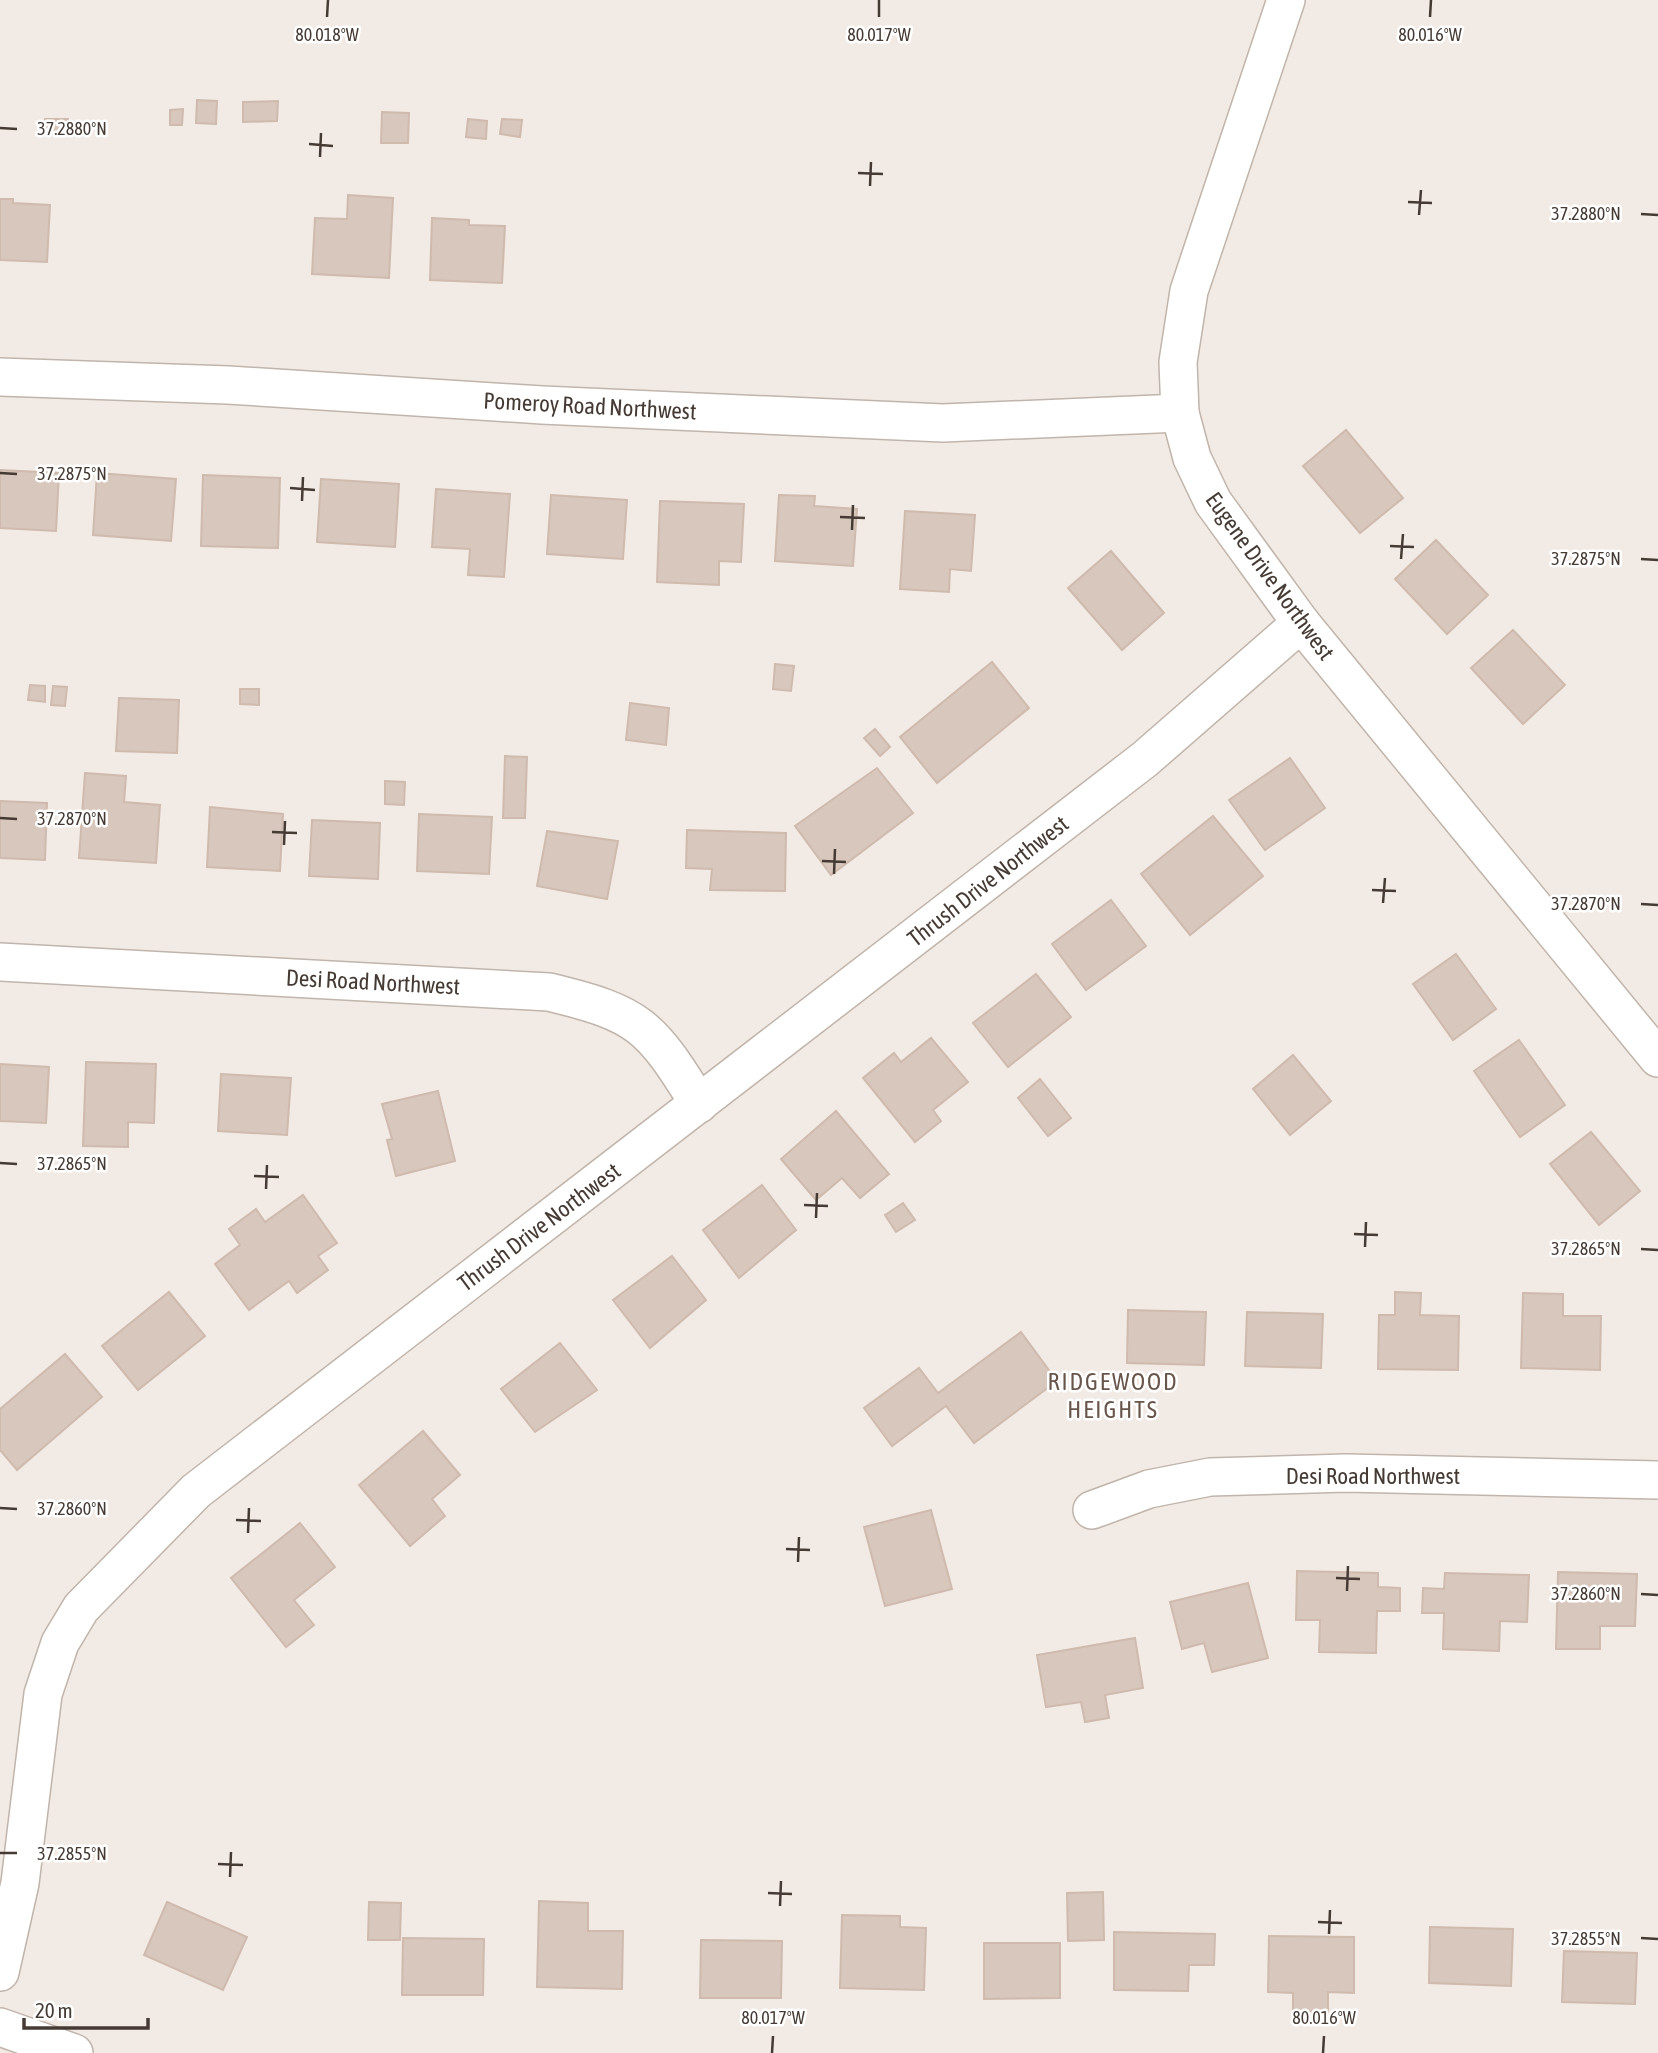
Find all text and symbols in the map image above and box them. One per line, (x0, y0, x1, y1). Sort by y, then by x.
text: 80.018°W (295, 24, 359, 45)
text: 80.017°W (847, 24, 911, 45)
text: 80.016°W (1398, 24, 1462, 45)
text: 37.2880°N (37, 118, 107, 139)
text: 37.2880°N (1551, 203, 1621, 224)
street label: Pomeroy Road Northwest (483, 387, 697, 425)
text: 37.2875°N (37, 463, 107, 484)
street label: Eugene Drive Northwest (1200, 487, 1340, 665)
text: 37.2875°N (1551, 548, 1621, 569)
text: 37.2870°N (37, 808, 107, 829)
street label: Thrush Drive Northwest (903, 810, 1073, 952)
text: 37.2870°N (1551, 893, 1621, 914)
street label: Desi Road Northwest (285, 964, 461, 1000)
text: 37.2865°N (37, 1153, 107, 1174)
street label: Thrush Drive Northwest (453, 1158, 625, 1296)
text: 37.2865°N (1551, 1238, 1621, 1259)
district label: RIDGEWOOD HEIGHTS (1047, 1368, 1179, 1423)
street label: Desi Road Northwest (1286, 1463, 1460, 1489)
text: 37.2860°N (37, 1498, 107, 1519)
text: 37.2860°N (1551, 1583, 1621, 1604)
text: 37.2855°N (37, 1843, 107, 1864)
text: 37.2855°N (1551, 1928, 1621, 1949)
scale bar (24, 1986, 149, 2030)
text: 20 m (35, 1998, 73, 2022)
text: 80.017°W (741, 2007, 805, 2028)
text: 80.016°W (1292, 2007, 1356, 2028)

